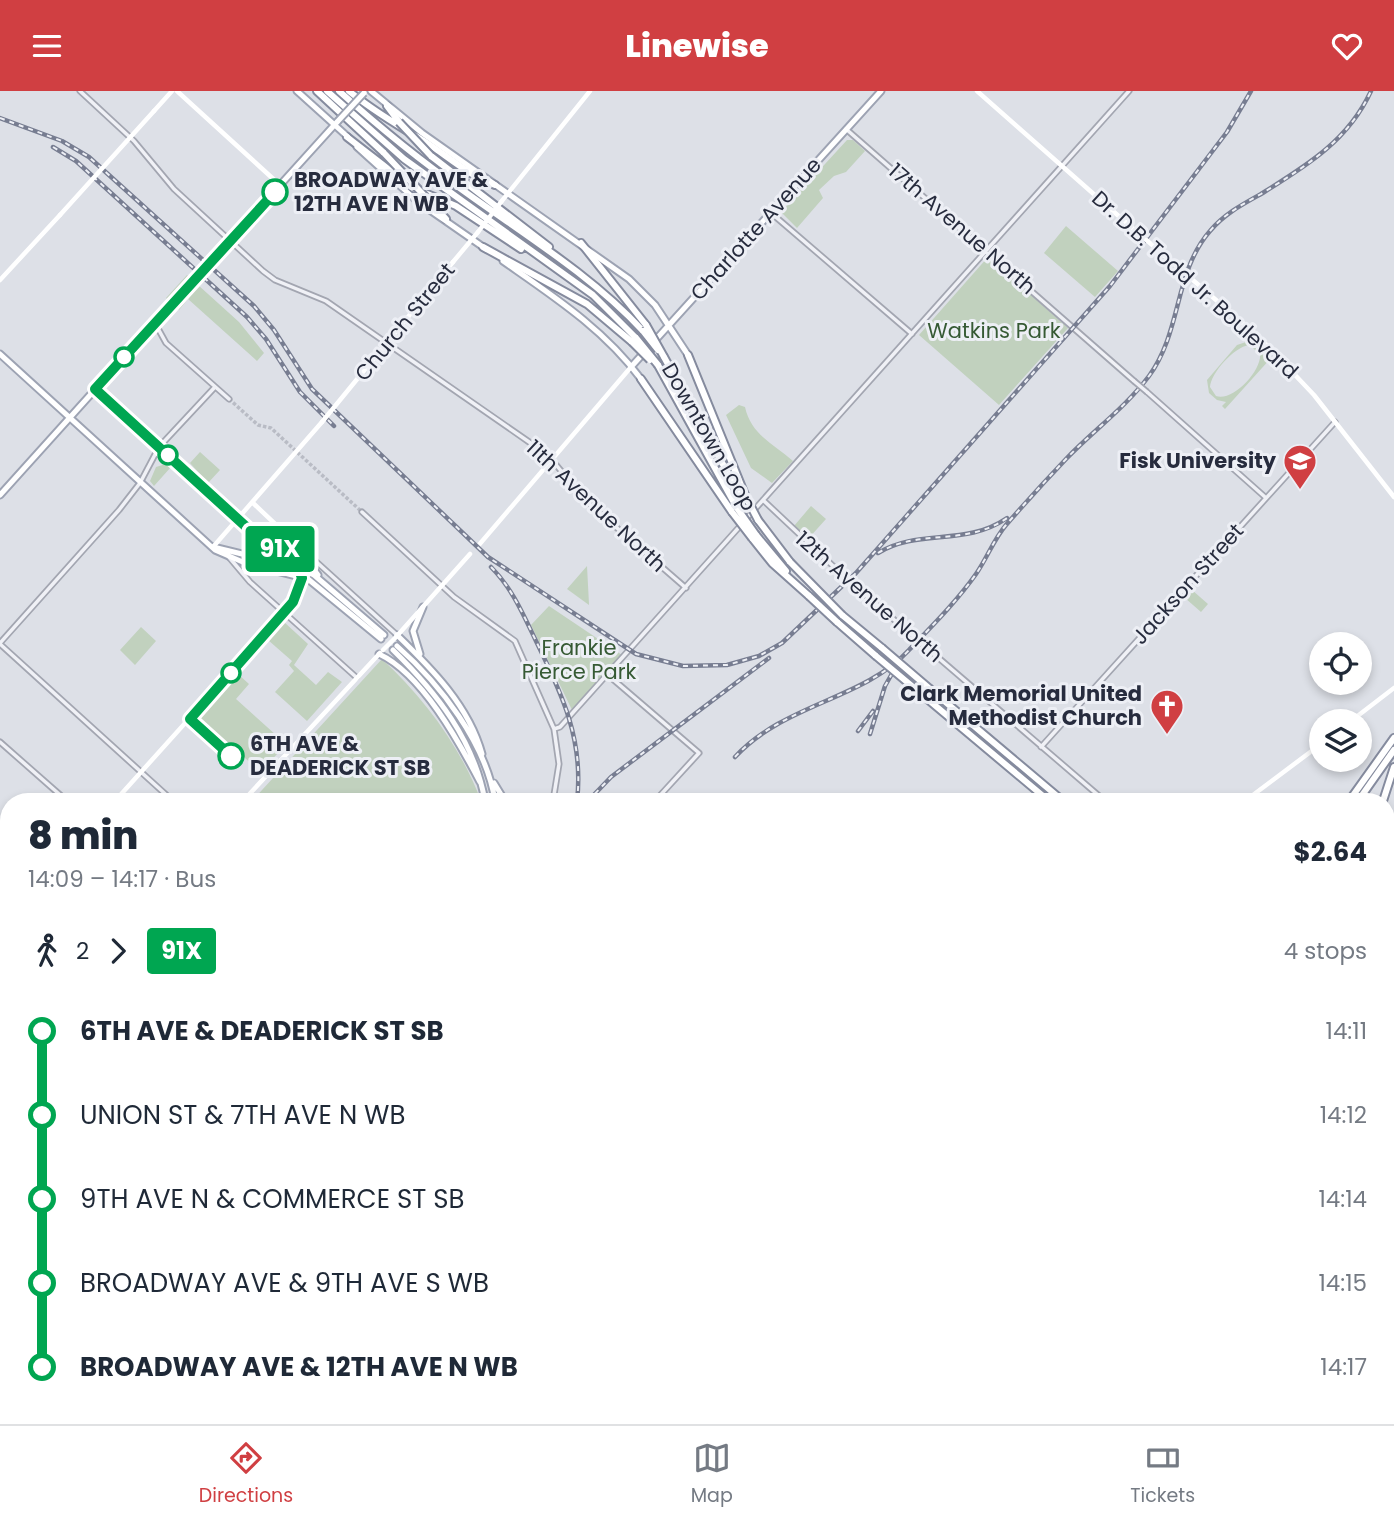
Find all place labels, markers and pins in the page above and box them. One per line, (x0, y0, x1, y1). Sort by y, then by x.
place label: BROADWAY AVE & 12TH AVE N WB (294, 165, 489, 218)
marker: BROADWAY AVE & 12TH AVE N WB (262, 179, 288, 205)
unlabelled marker (114, 347, 134, 367)
school or university icon: Fisk University (1281, 442, 1319, 491)
unlabelled marker (158, 445, 178, 465)
place label: Fisk University (1119, 446, 1277, 475)
unlabelled marker (221, 663, 241, 683)
place label: Clark Memorial United Methodist Church (900, 679, 1142, 732)
church icon: Clark Memorial United Methodist Church (1148, 687, 1186, 736)
place label: 6TH AVE & DEADERICK ST SB (250, 729, 430, 782)
marker: 6TH AVE & DEADERICK ST SB (218, 743, 244, 769)

